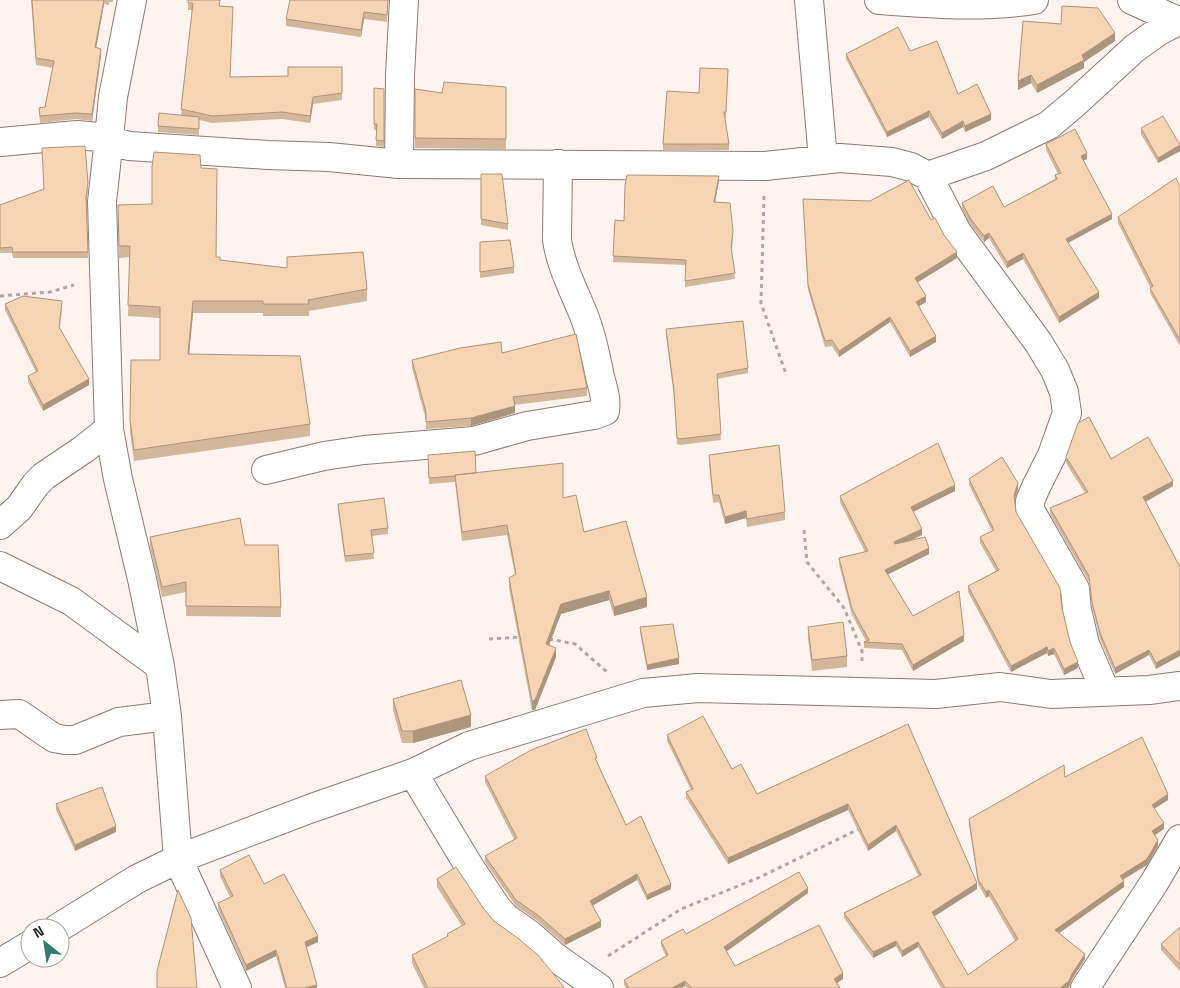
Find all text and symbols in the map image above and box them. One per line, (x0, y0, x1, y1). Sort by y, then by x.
north arrow (20, 918, 70, 968)
text: N (30, 922, 47, 942)

